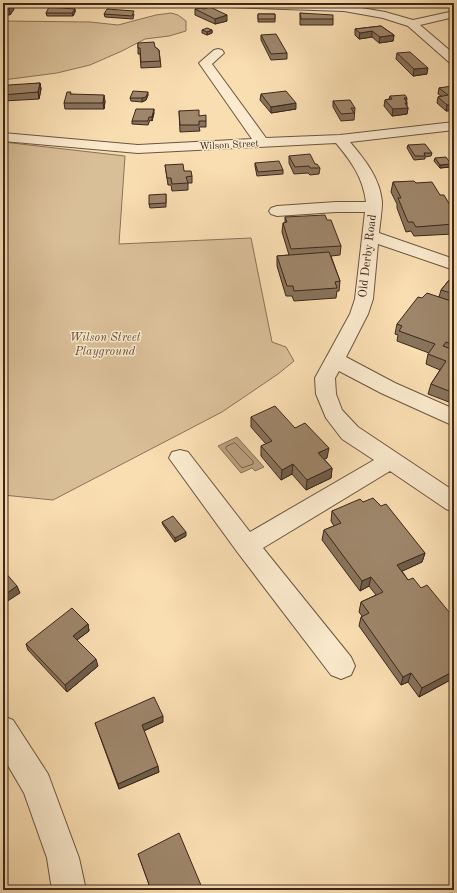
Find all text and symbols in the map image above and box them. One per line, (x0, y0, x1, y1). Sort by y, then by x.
street label: Wilson Street (199, 138, 260, 152)
street label: Old Derby Road (357, 214, 379, 298)
park label: Wilson Street Playground (70, 332, 141, 358)

